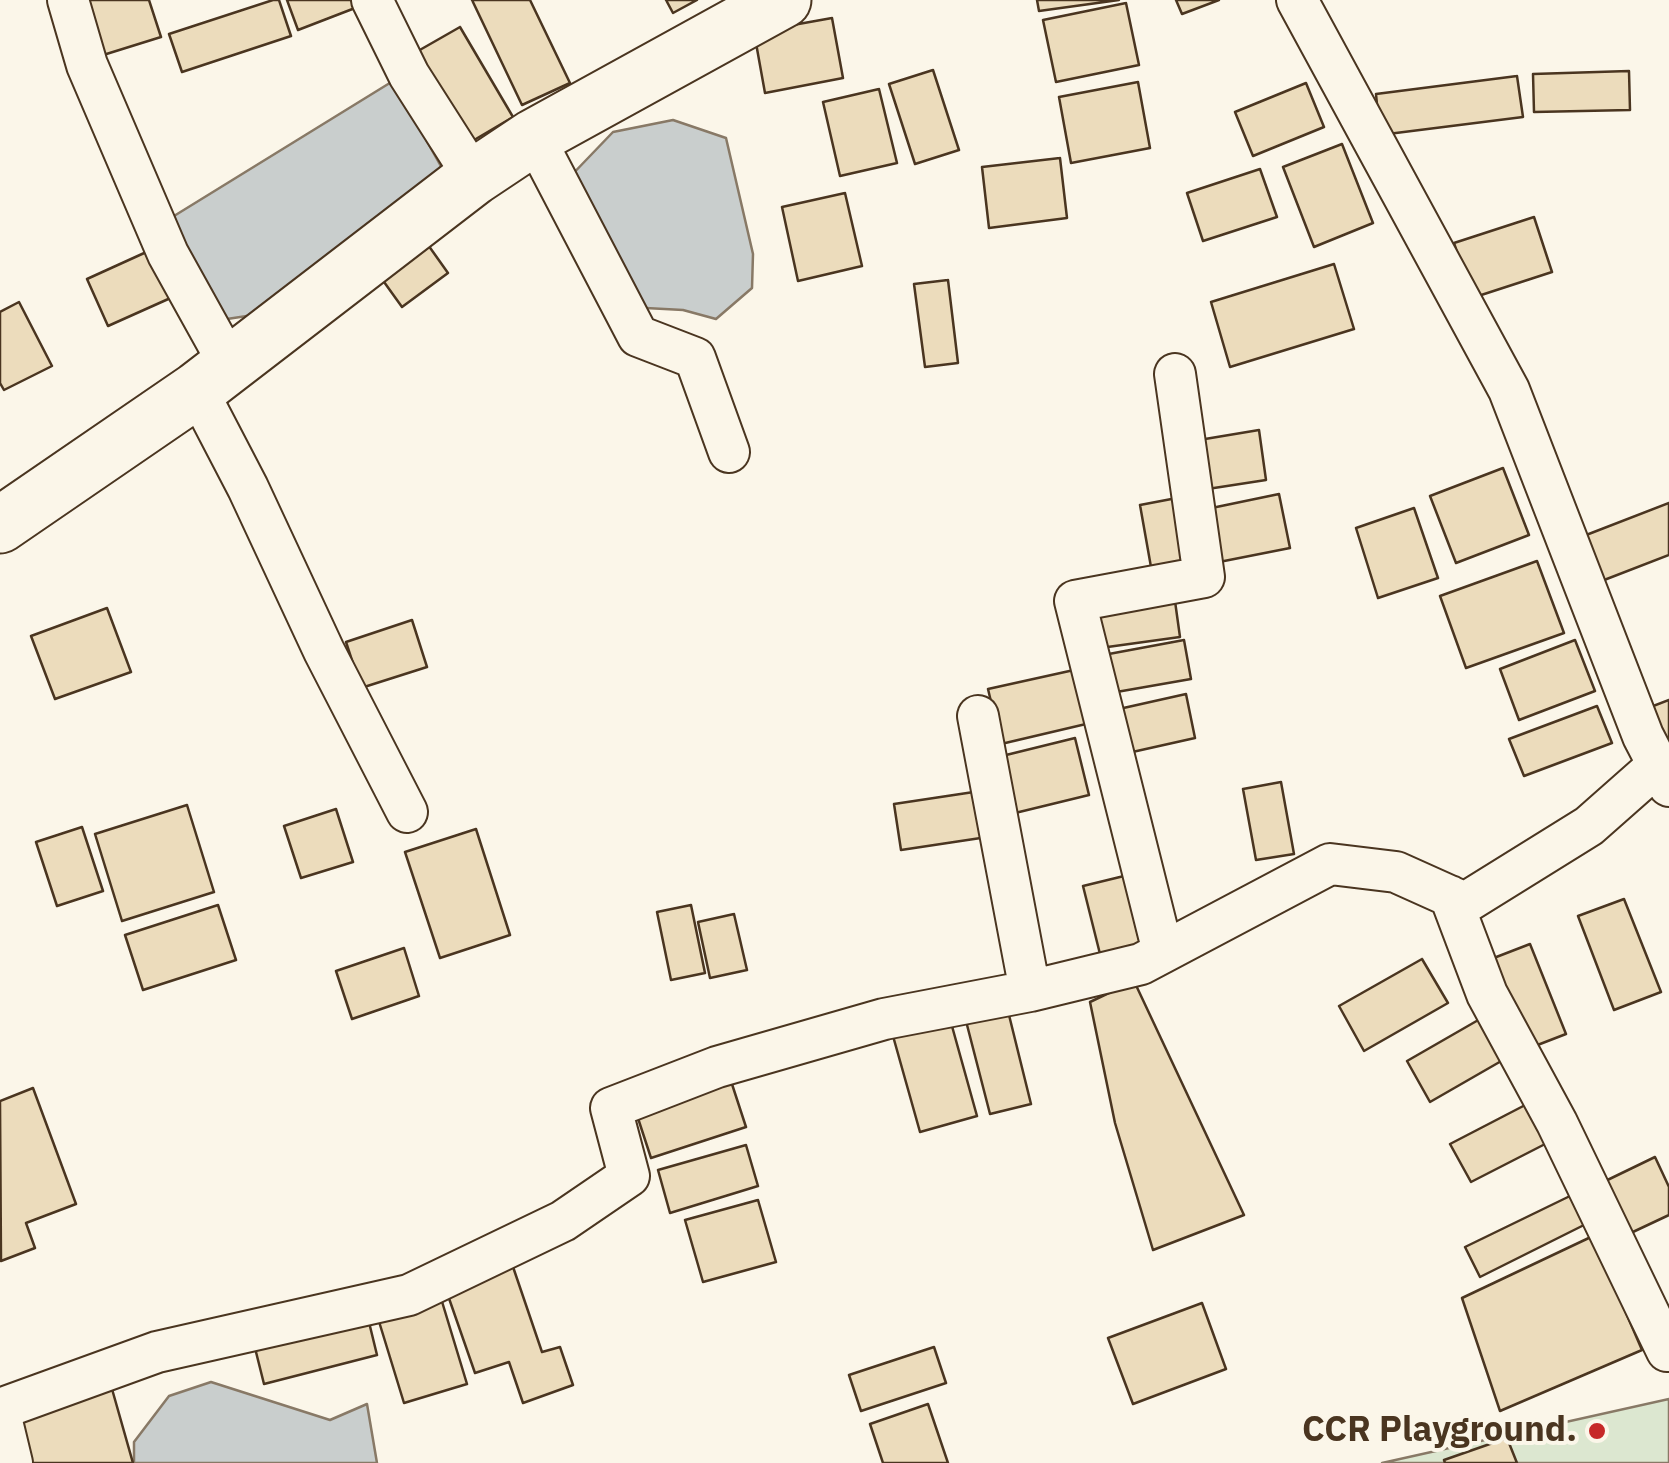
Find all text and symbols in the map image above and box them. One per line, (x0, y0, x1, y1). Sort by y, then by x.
place label: CCR Playground. (1302, 1410, 1577, 1452)
marker: CCR Playground. (1586, 1420, 1608, 1442)

